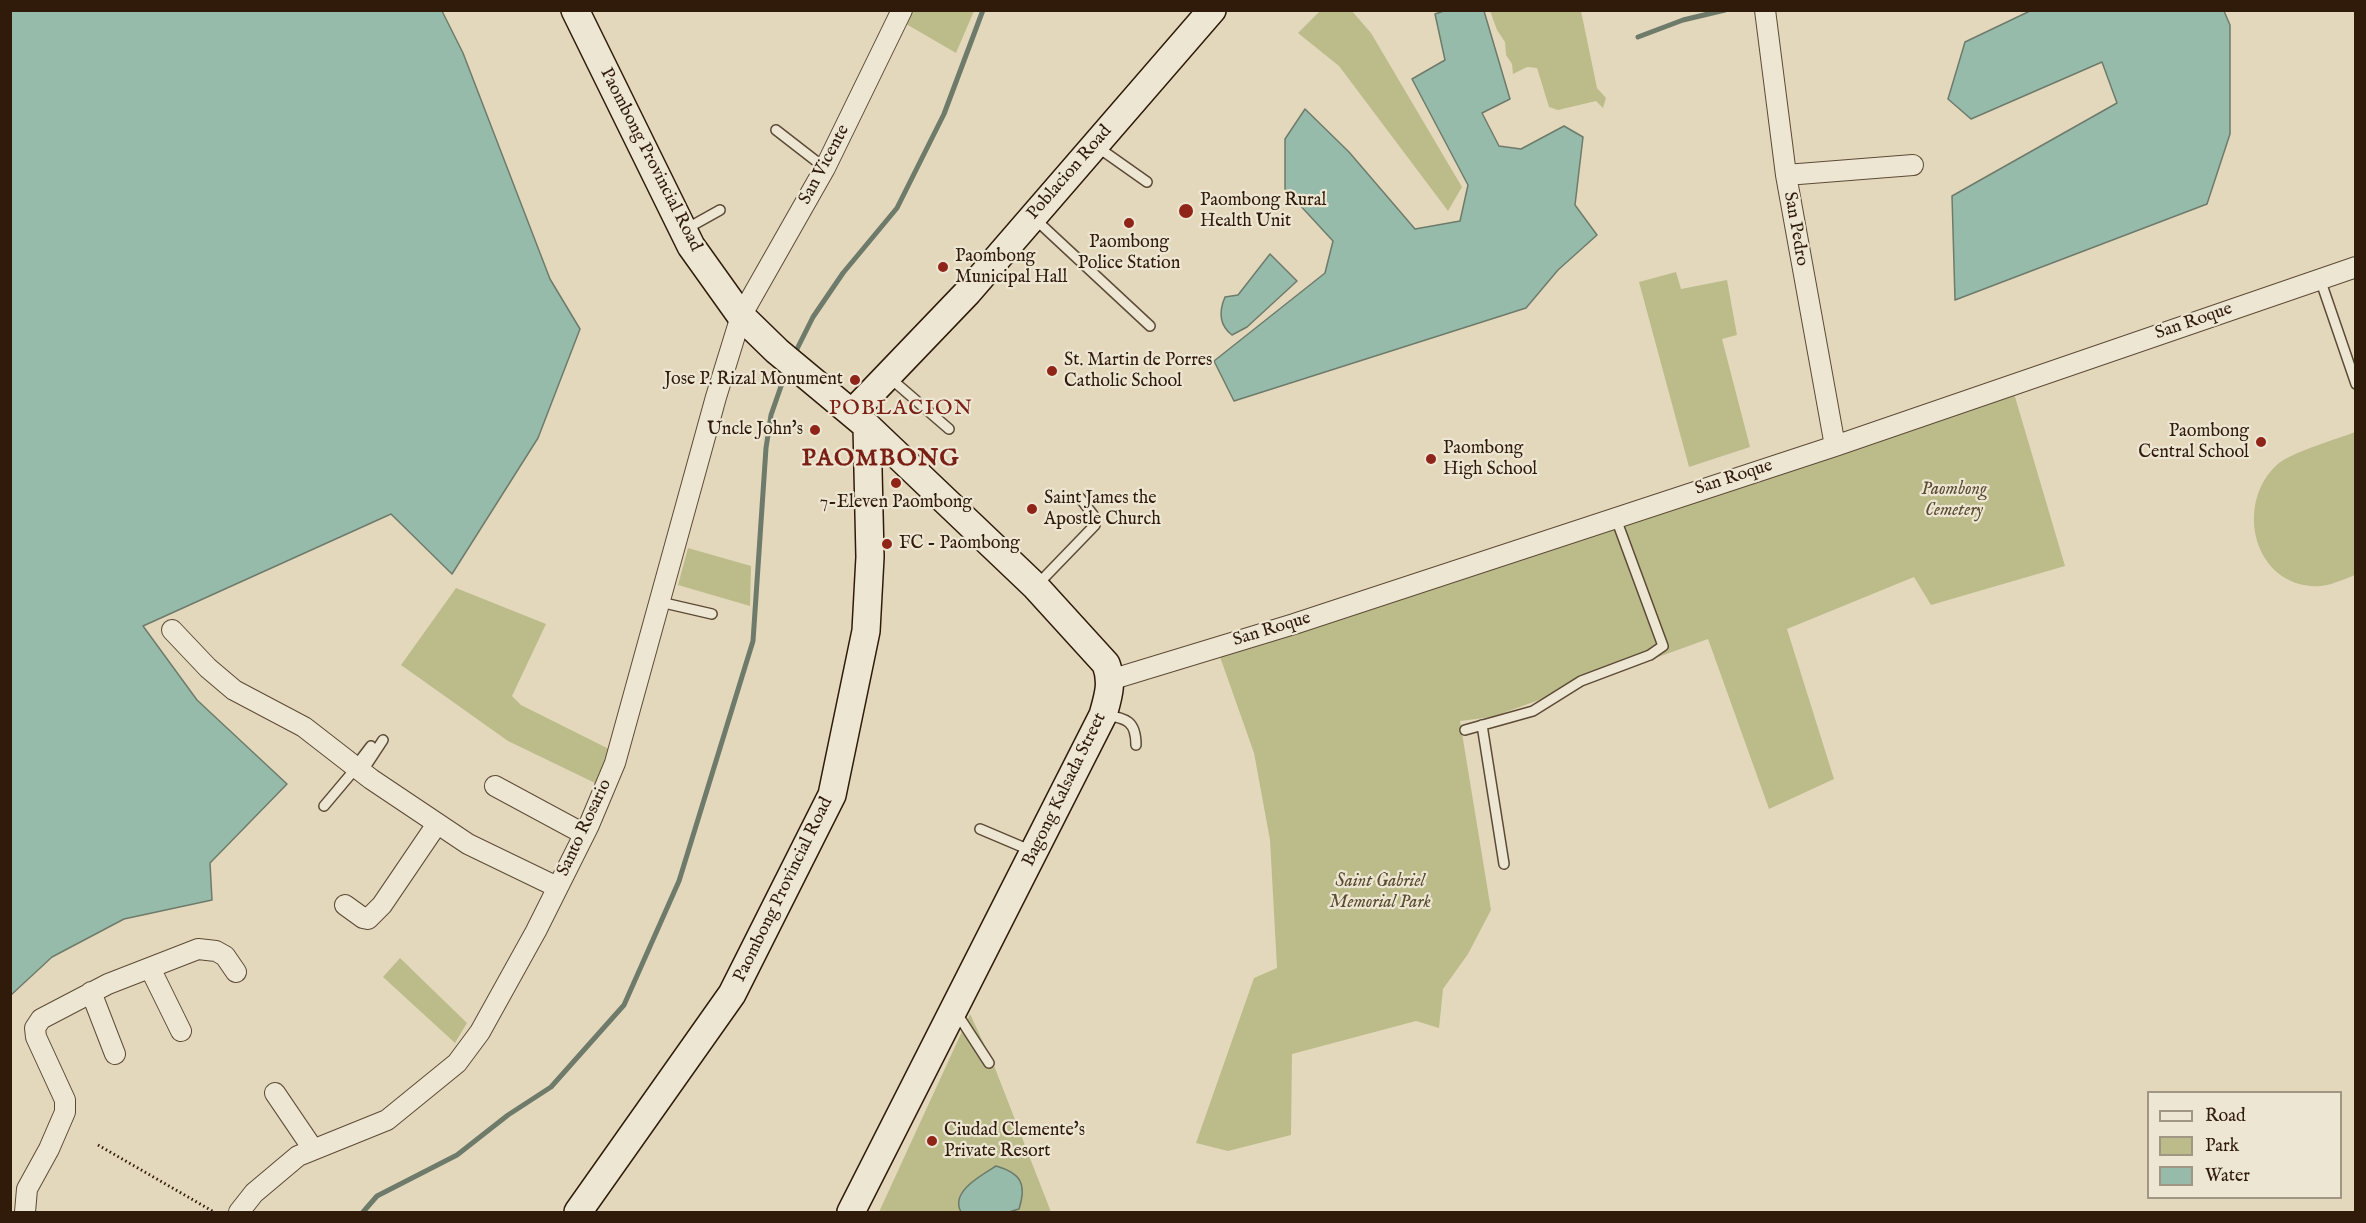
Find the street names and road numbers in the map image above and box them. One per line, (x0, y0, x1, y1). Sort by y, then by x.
street label: Paombong Provincial Road (594, 65, 706, 255)
street label: Poblacion Road (1023, 121, 1117, 225)
street label: San Vicente (795, 122, 855, 208)
street label: San Pedro (1778, 190, 1812, 268)
street label: San Roque (2153, 299, 2235, 345)
street label: San Roque (1692, 455, 1776, 501)
street label: San Roque (1230, 608, 1314, 652)
street label: Bagong Kalsada Street (1018, 710, 1112, 870)
street label: Santo Rosario (553, 776, 617, 880)
street label: Paombong Provincial Road (730, 794, 838, 986)

